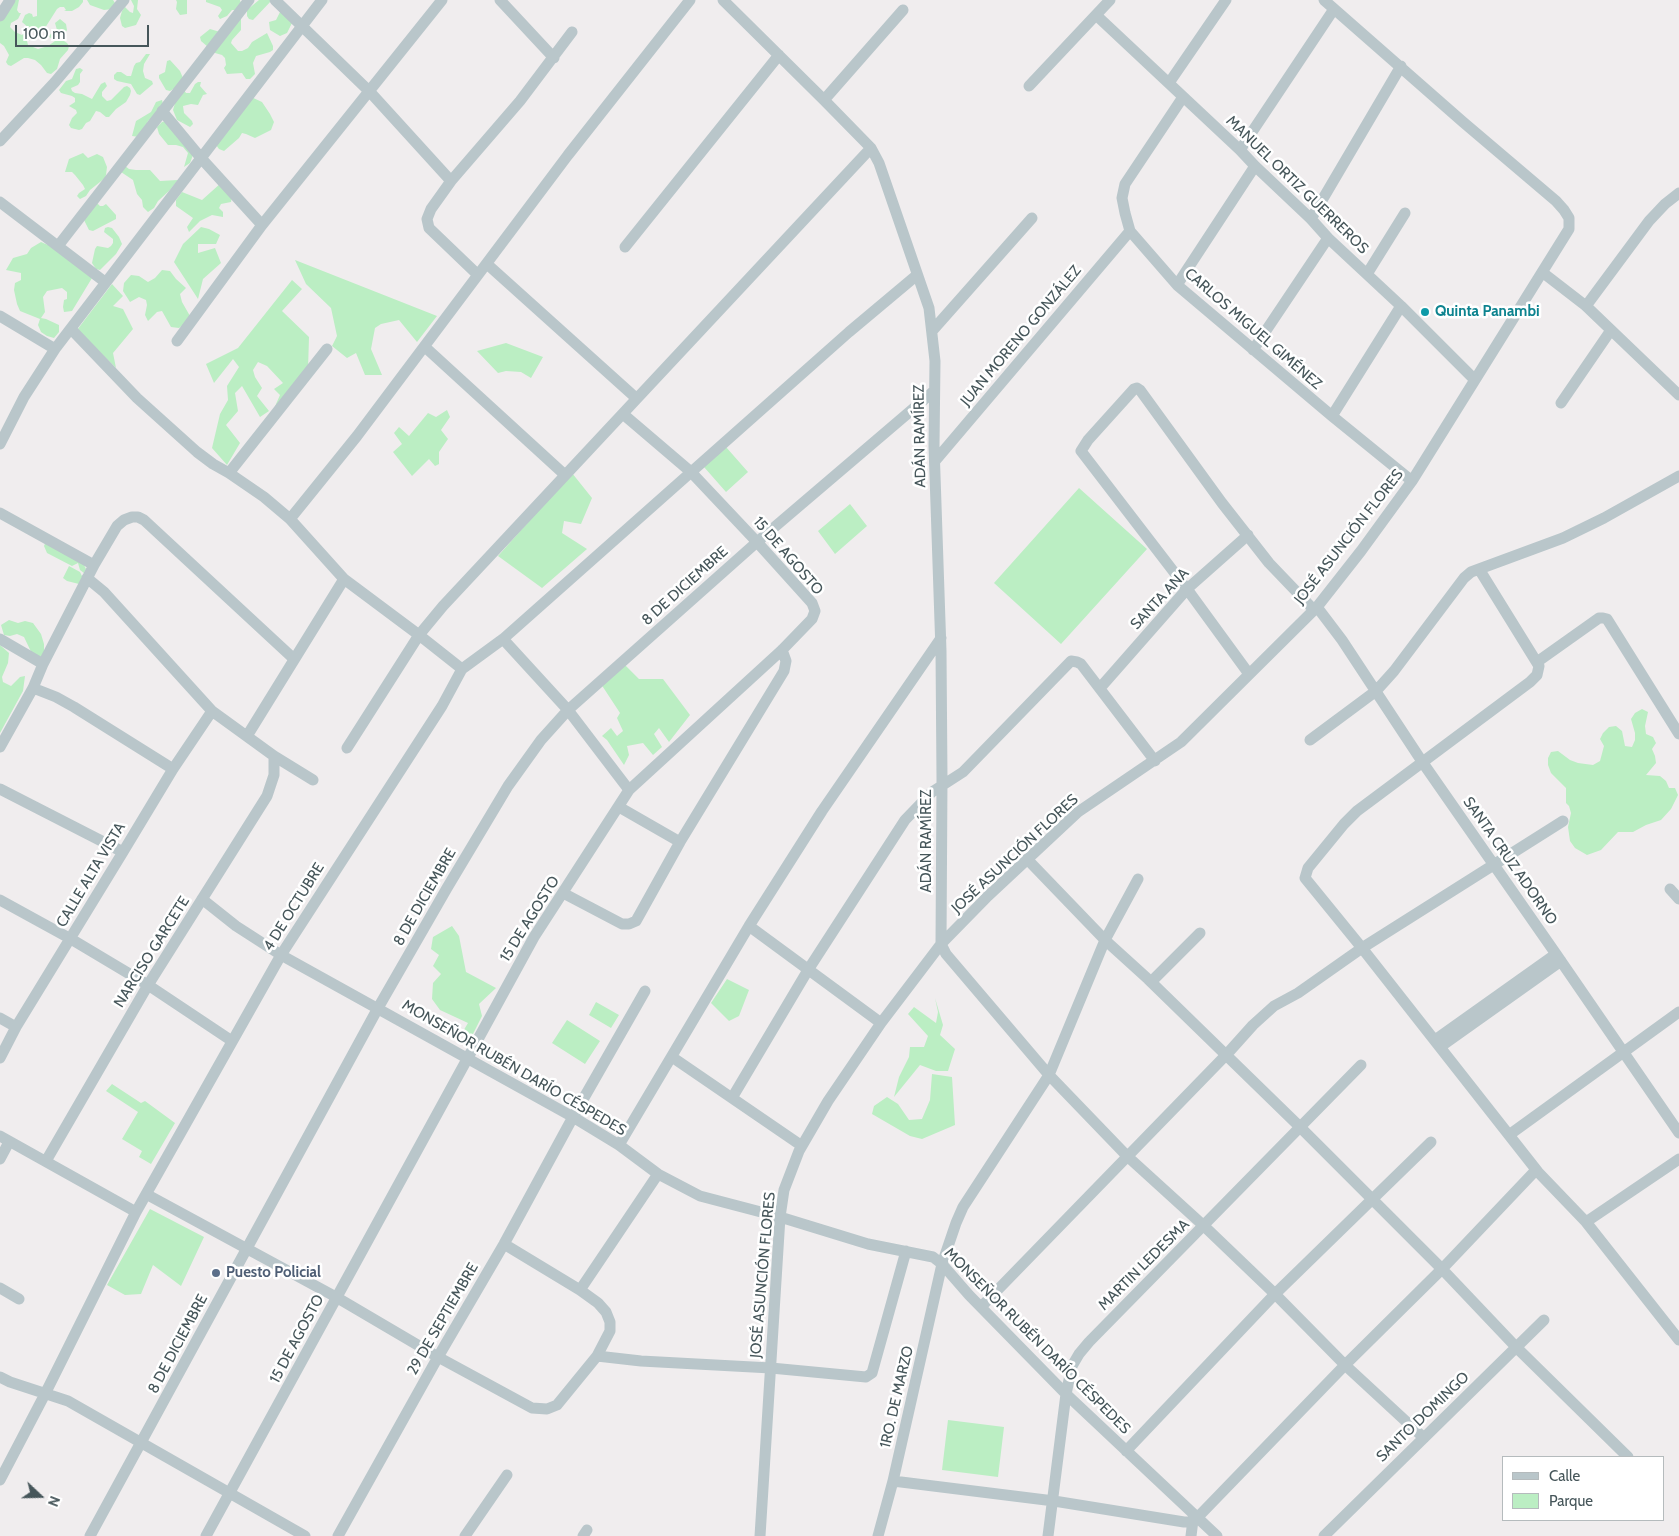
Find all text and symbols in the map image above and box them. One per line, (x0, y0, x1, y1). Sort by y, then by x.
scale bar (18, 15, 151, 47)
text: 100 m (23, 25, 65, 43)
street label: MANUEL ORTIZ GUERREROS (1222, 112, 1372, 258)
street label: JUAN MORENO GONZÁLEZ (957, 262, 1085, 410)
street label: CARLOS MIGUEL GIMÉNEZ (1181, 265, 1325, 393)
place label: Quinta Panambi (1435, 303, 1540, 321)
marker: Quinta Panambi (1419, 306, 1431, 318)
street label: ADÁN RAMÍREZ (910, 384, 930, 488)
street label: JOSÉ ASUNCIÓN FLORES (1291, 466, 1407, 608)
street label: 15 DE AGOSTO (749, 513, 827, 599)
street label: 8 DE DICIEMBRE (638, 543, 732, 629)
street label: SANTA ANA (1127, 565, 1193, 633)
street label: ADÁN RAMÍREZ (918, 790, 936, 892)
street label: JOSÉ ASUNCIÓN FLORES (948, 791, 1082, 917)
street label: SANTA CRUZ ADORNO (1459, 794, 1561, 928)
street label: CALLE ALTA VISTA (53, 819, 129, 931)
street label: 8 DE DICIEMBRE (390, 845, 460, 949)
street label: 4 DE OCTUBRE (260, 860, 328, 954)
street label: 15 DE AGOSTO (497, 873, 563, 965)
street label: NARCISO GARCETE (111, 893, 193, 1011)
street label: MONSEÑOR RUBÉN DARÍO CÉSPEDES (399, 996, 629, 1140)
street label: JOSÉ ASUNCIÓN FLORES (747, 1191, 779, 1359)
street label: MARTIN LEDESMA (1095, 1216, 1193, 1314)
street label: MONSEÑOR RUBÉN DARÍO CÉSPEDES (940, 1244, 1134, 1438)
street label: 29 DE SEPTIEMBRE (404, 1260, 482, 1378)
place label: Puesto Policial (226, 1264, 321, 1282)
marker: Puesto Policial (210, 1267, 222, 1279)
street label: 8 DE DICIEMBRE (144, 1291, 212, 1397)
street label: 15 DE AGOSTO (266, 1292, 328, 1386)
street label: 1RO. DE MARZO (876, 1344, 918, 1450)
street label: SANTO DOMINGO (1373, 1368, 1473, 1466)
legend (1502, 1456, 1664, 1521)
text: Calle (1549, 1467, 1580, 1485)
north arrow (15, 1471, 65, 1521)
text: Parque (1549, 1492, 1593, 1510)
text: N (44, 1494, 64, 1509)

